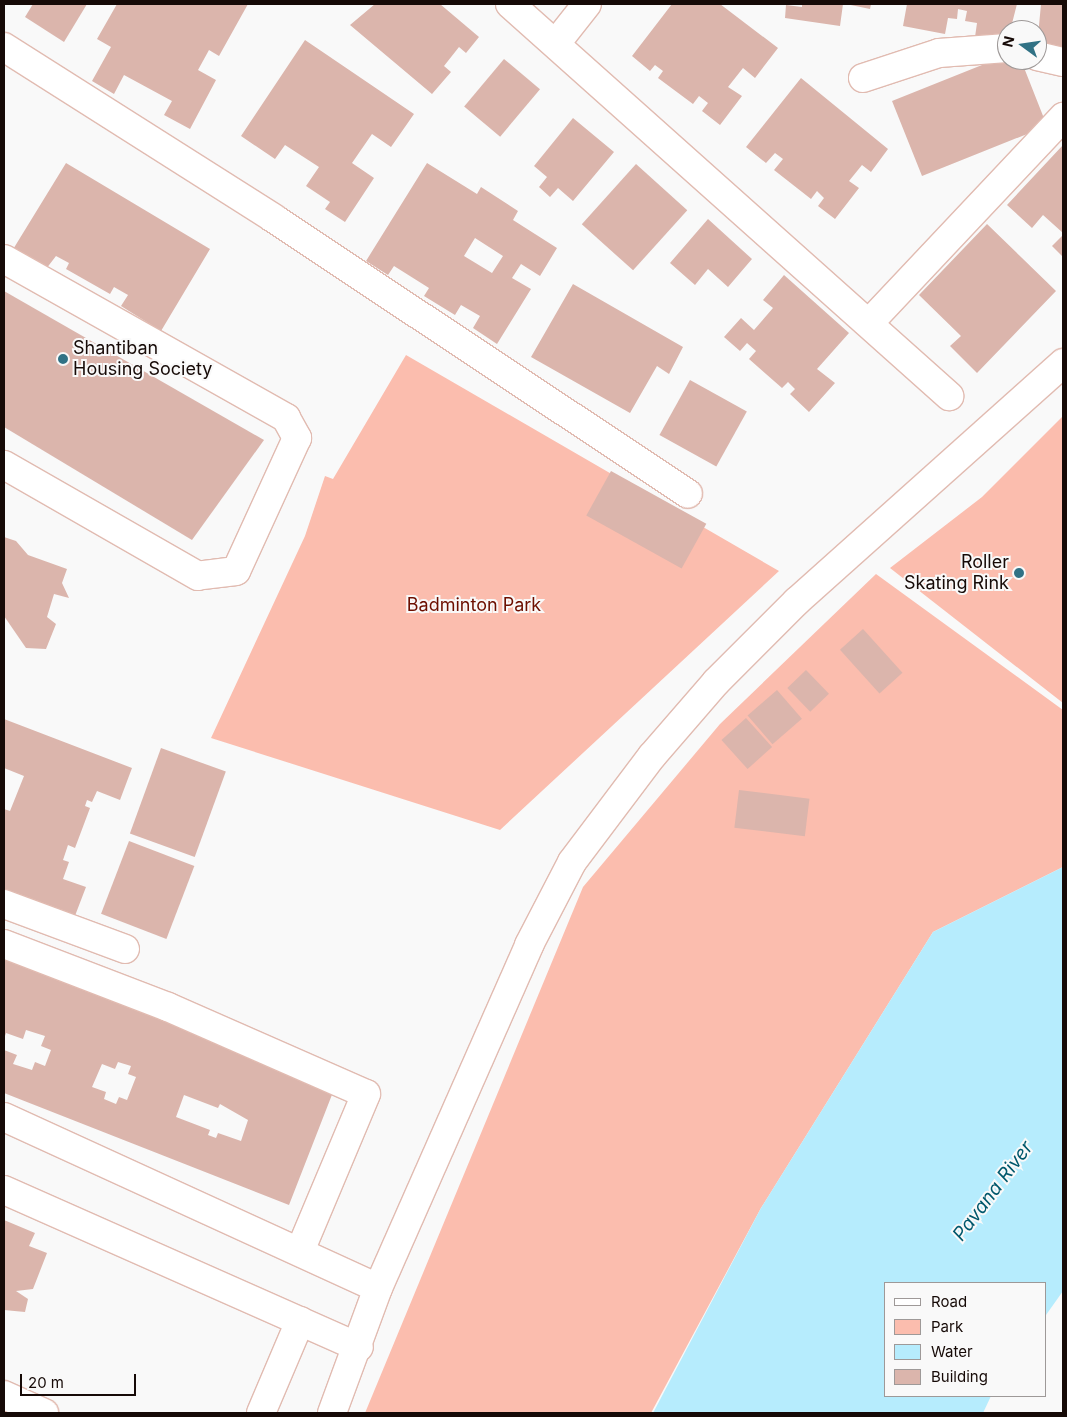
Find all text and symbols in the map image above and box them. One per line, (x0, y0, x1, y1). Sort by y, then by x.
north arrow (997, 20, 1047, 70)
text: N (998, 34, 1017, 49)
place label: Shantiban Housing Society (73, 338, 212, 380)
marker: Shantiban Housing Society (57, 353, 69, 365)
place label: Roller Skating Rink (904, 552, 1009, 594)
marker: Roller Skating Rink (1013, 567, 1025, 579)
park label: Badminton Park (407, 594, 541, 616)
water label: Pavana River (948, 1137, 1038, 1245)
legend (884, 1282, 1047, 1397)
text: Road (931, 1292, 967, 1311)
text: Park (931, 1317, 963, 1336)
text: Water (931, 1342, 973, 1361)
scale bar (22, 1364, 139, 1396)
text: Building (931, 1367, 988, 1386)
text: 20 m (28, 1373, 64, 1392)

